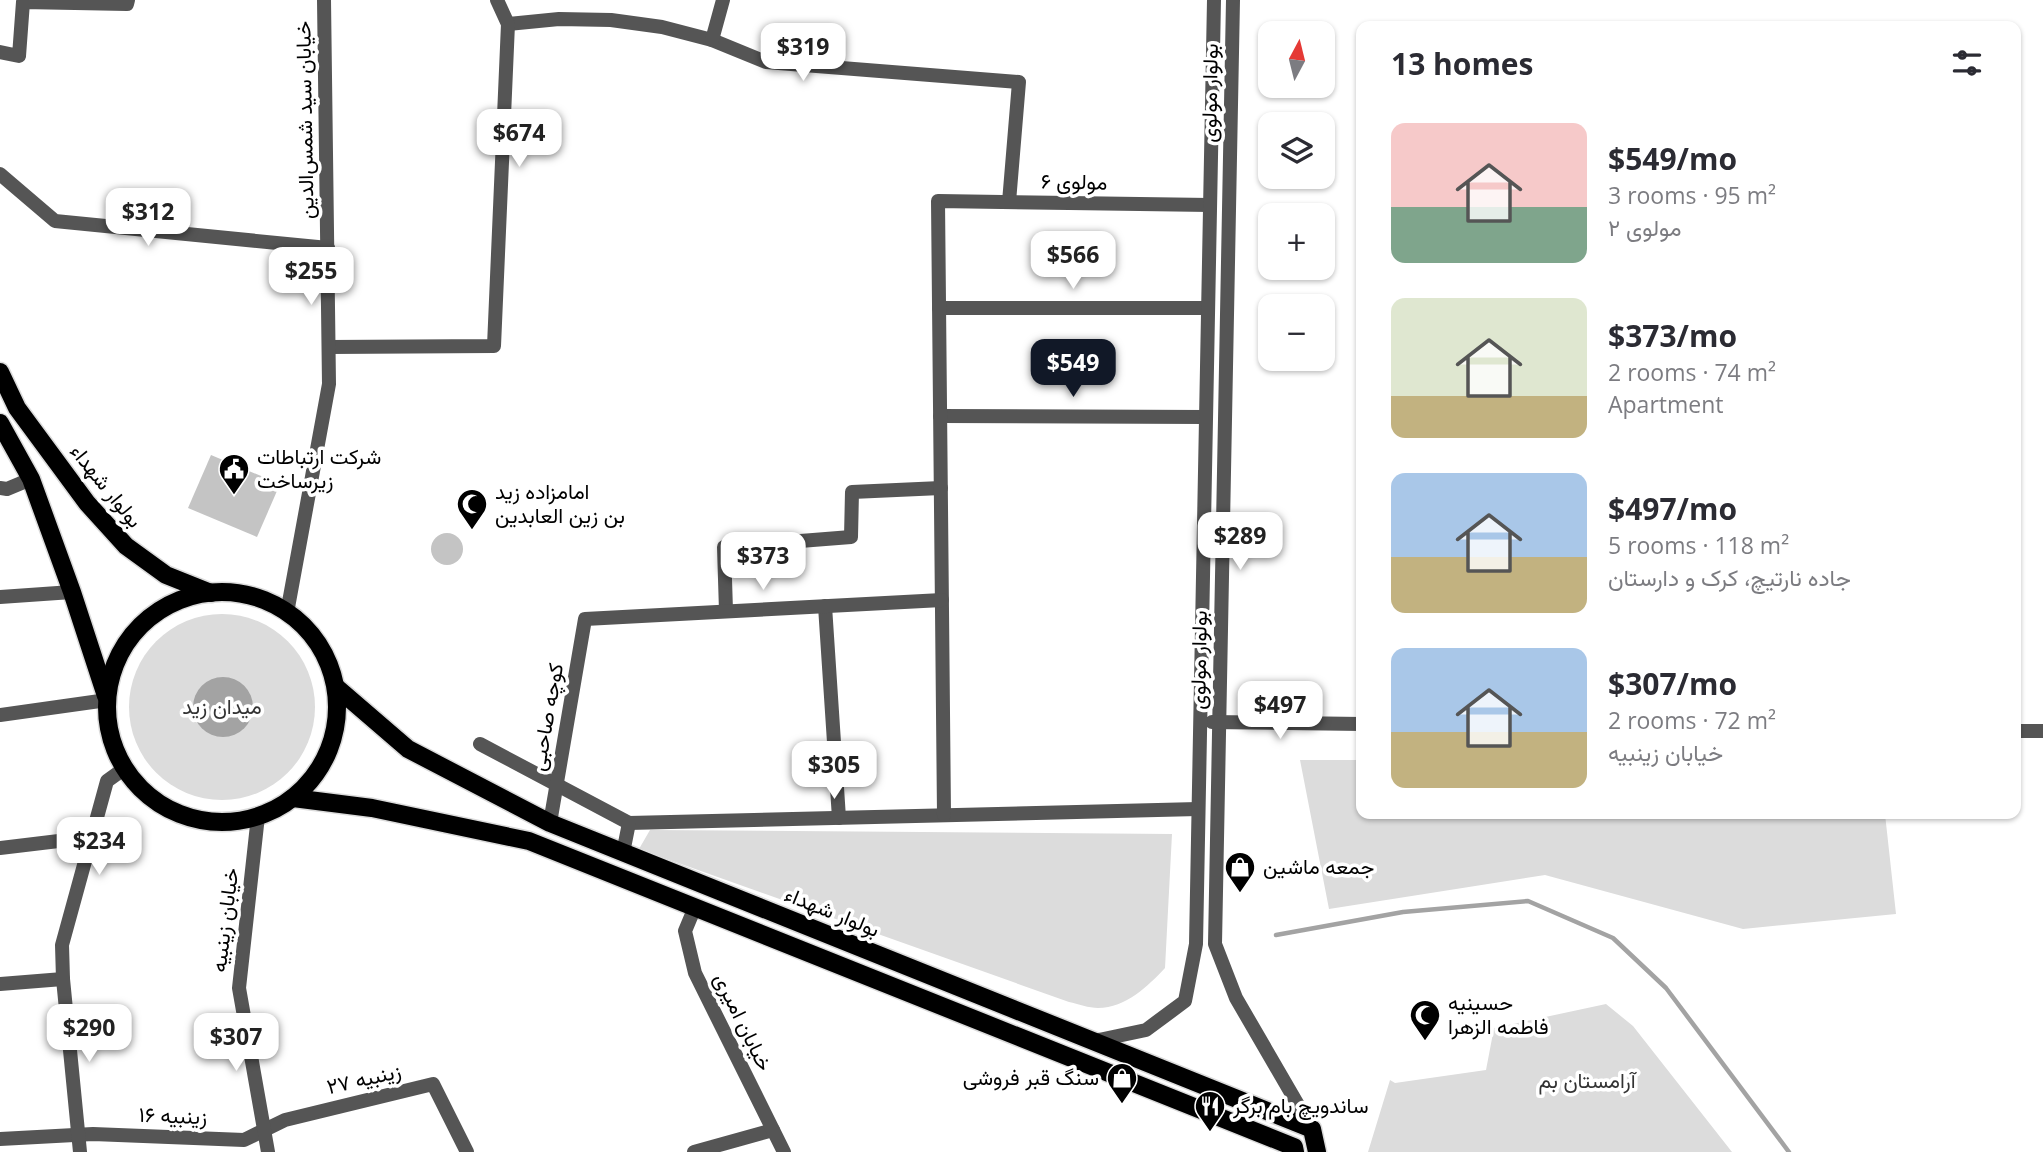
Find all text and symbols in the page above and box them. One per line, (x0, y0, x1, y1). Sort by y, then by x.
street label: خیابان سید شمس‌الدین (288, 21, 320, 219)
north arrow (1258, 21, 1335, 98)
map controls (1258, 21, 1335, 371)
pin: $319 (762, 24, 844, 83)
text: $319 (777, 30, 829, 62)
street label: بولوار مولوی (1194, 43, 1224, 143)
text: 13 homes (1391, 43, 1534, 84)
icon: filters (1948, 44, 1986, 82)
pin: $674 (478, 110, 560, 169)
button: layers (1258, 112, 1335, 189)
text: $674 (493, 116, 545, 148)
text: $549/mo (1608, 138, 1737, 179)
icon: home (1447, 151, 1531, 235)
street label: مولوی ۶ (1041, 166, 1107, 196)
text: 3 rooms · 95 m² (1608, 179, 1776, 211)
pin: $312 (107, 188, 189, 248)
text: $312 (122, 195, 174, 227)
button: + (1258, 203, 1335, 280)
text: مولوی ۲ (1608, 211, 1682, 243)
pin: $566 (1032, 232, 1114, 291)
text: $566 (1047, 238, 1099, 270)
pin: $255 (270, 247, 352, 307)
text: $255 (285, 254, 337, 286)
button: − (1258, 294, 1335, 371)
text: $373/mo (1608, 315, 1737, 356)
icon: home (1447, 326, 1531, 410)
pin: $549 (1032, 340, 1114, 399)
text: $549 (1047, 346, 1099, 378)
text: 2 rooms · 74 m² (1608, 356, 1776, 388)
text: Apartment (1608, 388, 1724, 420)
street label: بولوار شهداء (64, 438, 149, 533)
place label: شرکت ارتباطات زیرساخت (257, 442, 381, 494)
public building icon: شرکت ارتباطات زیرساخت (217, 452, 251, 496)
place label: امامزاده زید بن زین العابدین (495, 477, 625, 529)
mosque icon: امامزاده زید بن زین العابدین (455, 487, 489, 531)
text: $497/mo (1608, 488, 1737, 529)
icon: home (1447, 501, 1531, 585)
pin: $289 (1199, 512, 1281, 572)
text: $289 (1214, 519, 1266, 551)
text: 5 rooms · 118 m² (1608, 529, 1789, 561)
pin: $373 (722, 532, 804, 592)
text: $373 (737, 539, 789, 571)
text: جاده نارتیچ، کرک و دارستان (1608, 561, 1851, 593)
street label: بولوار مولوی (1183, 610, 1213, 710)
street label: کوچه صاحبی (523, 661, 570, 773)
text: $307/mo (1608, 663, 1737, 704)
icon: home (1447, 676, 1531, 760)
pin: $497 (1239, 682, 1321, 741)
text: $497 (1254, 688, 1306, 720)
park label: میدان زید (182, 692, 262, 720)
text: 2 rooms · 72 m² (1608, 704, 1776, 736)
text: خیابان زینبیه (1608, 736, 1723, 768)
pin: $305 (793, 742, 875, 801)
text: $305 (808, 748, 860, 780)
pin: $234 (58, 818, 140, 877)
text: $234 (73, 824, 125, 856)
shop icon: جمعه ماشین (1223, 850, 1257, 894)
place label: جمعه ماشین (1263, 852, 1374, 880)
street label: خیابان زینبیه (204, 866, 244, 974)
street label: بولوار شهداء (781, 879, 884, 943)
street label: خیابان امیری (708, 968, 780, 1075)
place label: حسینیه فاطمه الزهرا (1448, 988, 1549, 1040)
mosque icon: حسینیه فاطمه الزهرا (1408, 998, 1442, 1042)
pin: $290 (48, 1004, 130, 1064)
text: $290 (63, 1011, 115, 1043)
pin: $307 (195, 1014, 277, 1073)
text: $307 (210, 1020, 262, 1052)
street label: زینبیه ۲۷ (324, 1056, 404, 1100)
shop icon: سنگ قبر فروشی (1105, 1061, 1139, 1105)
place label: سنگ قبر فروشی (963, 1063, 1099, 1091)
park label: آرامستان بم (1538, 1066, 1638, 1095)
restaurant icon: ساندویچ بام برگر (1193, 1089, 1227, 1133)
place label: ساندویچ بام برگر (1232, 1091, 1369, 1120)
street label: زینبیه ۱۶ (138, 1100, 208, 1130)

